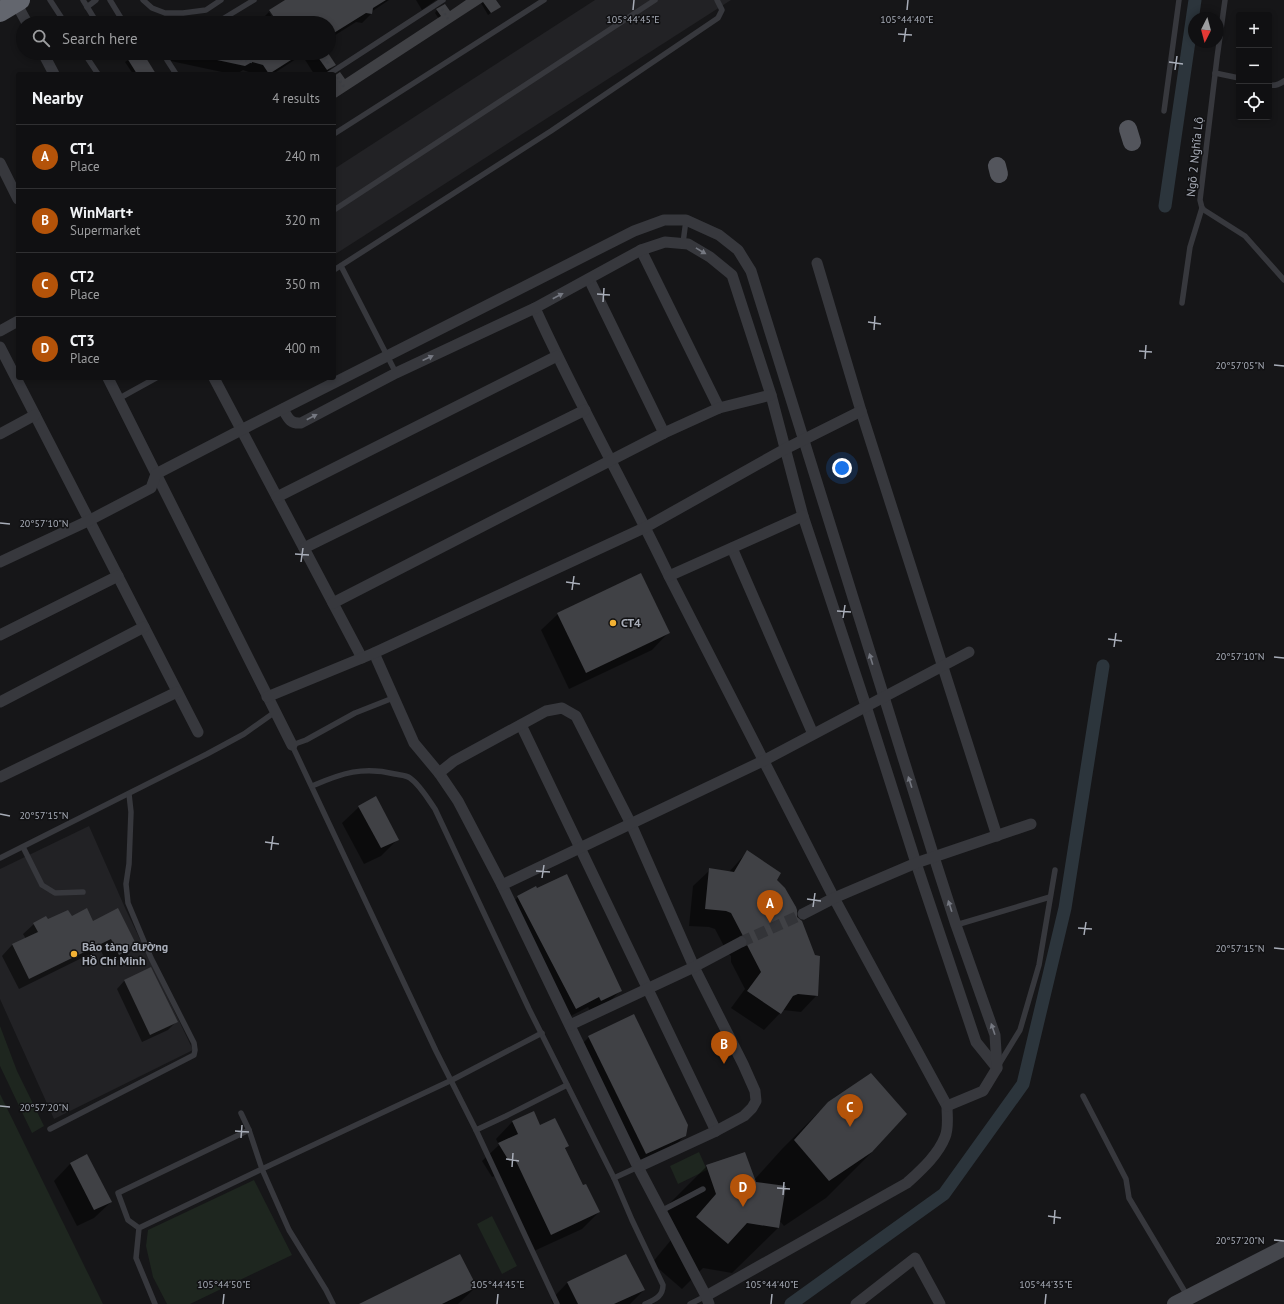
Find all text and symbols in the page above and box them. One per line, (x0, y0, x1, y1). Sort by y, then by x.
north arrow (1188, 12, 1224, 48)
map controls (1236, 12, 1272, 120)
button: + (1236, 12, 1272, 48)
text: 105°44'45"E (606, 13, 660, 26)
text: 105°44'40"E (880, 13, 934, 26)
search box (16, 16, 336, 60)
icon: search (30, 27, 52, 49)
text: Search here (62, 29, 138, 48)
button: − (1236, 48, 1272, 84)
button: locate (1236, 84, 1272, 120)
text: Nearby (32, 87, 83, 109)
text: 4 results (272, 90, 320, 107)
street label: Ngõ 2 Nghĩa Lộ (1183, 116, 1206, 198)
text: CT1 (70, 139, 95, 158)
text: A (41, 148, 49, 165)
text: 240 m (285, 148, 320, 165)
text: Place (70, 158, 100, 175)
text: WinMart+ (70, 203, 133, 222)
text: B (41, 212, 49, 229)
text: 320 m (285, 212, 320, 229)
text: Supermarket (70, 222, 140, 239)
one-way arrow (695, 248, 707, 255)
text: CT2 (70, 267, 95, 286)
text: C (41, 276, 49, 293)
text: 350 m (285, 276, 320, 293)
text: Place (70, 286, 100, 303)
one-way arrow (552, 292, 564, 299)
text: CT3 (70, 331, 95, 350)
text: D (41, 340, 49, 357)
text: 400 m (285, 340, 320, 357)
text: Place (70, 350, 100, 367)
one-way arrow (422, 355, 434, 361)
text: 20°57'05"N (1215, 359, 1265, 372)
one-way arrow (307, 414, 318, 420)
your location (832, 458, 852, 478)
text: 20°57'10"N (19, 517, 69, 530)
place label: CT4 (621, 615, 641, 630)
marker: CT4 (608, 618, 618, 628)
text: 20°57'10"N (1215, 650, 1265, 663)
one-way arrow (868, 652, 874, 664)
one-way arrow (907, 776, 913, 788)
text: 20°57'15"N (19, 809, 69, 822)
pin: A (757, 890, 783, 923)
one-way arrow (947, 900, 953, 912)
place label: Bảo tàng đường Hồ Chí Minh (82, 939, 168, 968)
text: 20°57'15"N (1215, 942, 1265, 955)
marker: Bảo tàng đường Hồ Chí Minh (69, 949, 79, 959)
one-way arrow (989, 1023, 995, 1035)
pin: B (711, 1031, 737, 1064)
pin: C (837, 1094, 863, 1127)
text: 20°57'20"N (19, 1101, 69, 1114)
pin: D (730, 1174, 756, 1207)
text: 20°57'20"N (1215, 1234, 1265, 1247)
text: 105°44'50"E (197, 1278, 251, 1291)
text: 105°44'45"E (471, 1278, 525, 1291)
text: 105°44'40"E (745, 1278, 799, 1291)
text: 105°44'35"E (1019, 1278, 1073, 1291)

